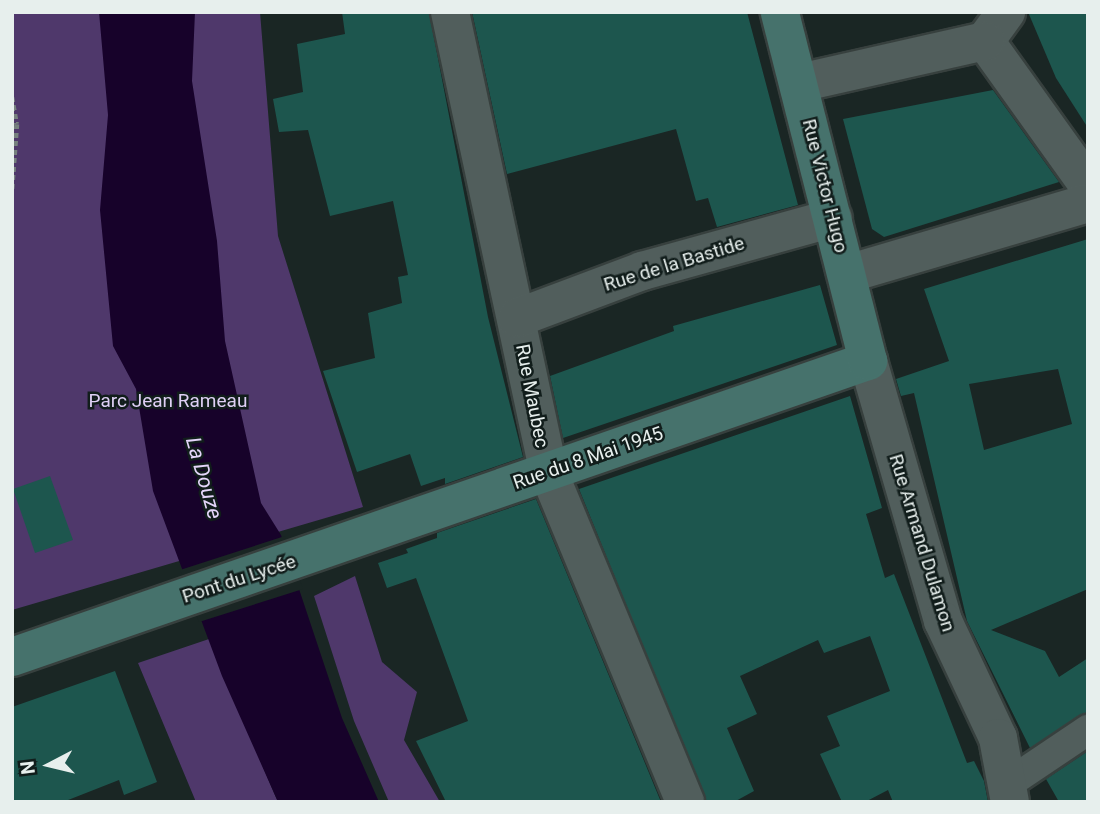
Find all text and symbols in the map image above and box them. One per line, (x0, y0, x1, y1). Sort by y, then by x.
street label: Rue Victor Hugo (797, 117, 853, 255)
street label: Rue de la Bastide (601, 232, 747, 296)
street label: Rue Maubec (511, 342, 553, 450)
park label: Parc Jean Rameau (89, 390, 247, 412)
street label: Rue du 8 Mai 1945 (510, 422, 666, 494)
water label: La Douze (180, 434, 228, 522)
street label: Rue Armand Dulamon (884, 451, 960, 635)
street label: Pont du Lycée (179, 550, 299, 608)
north arrow (14, 730, 84, 800)
text: N (15, 760, 40, 776)

